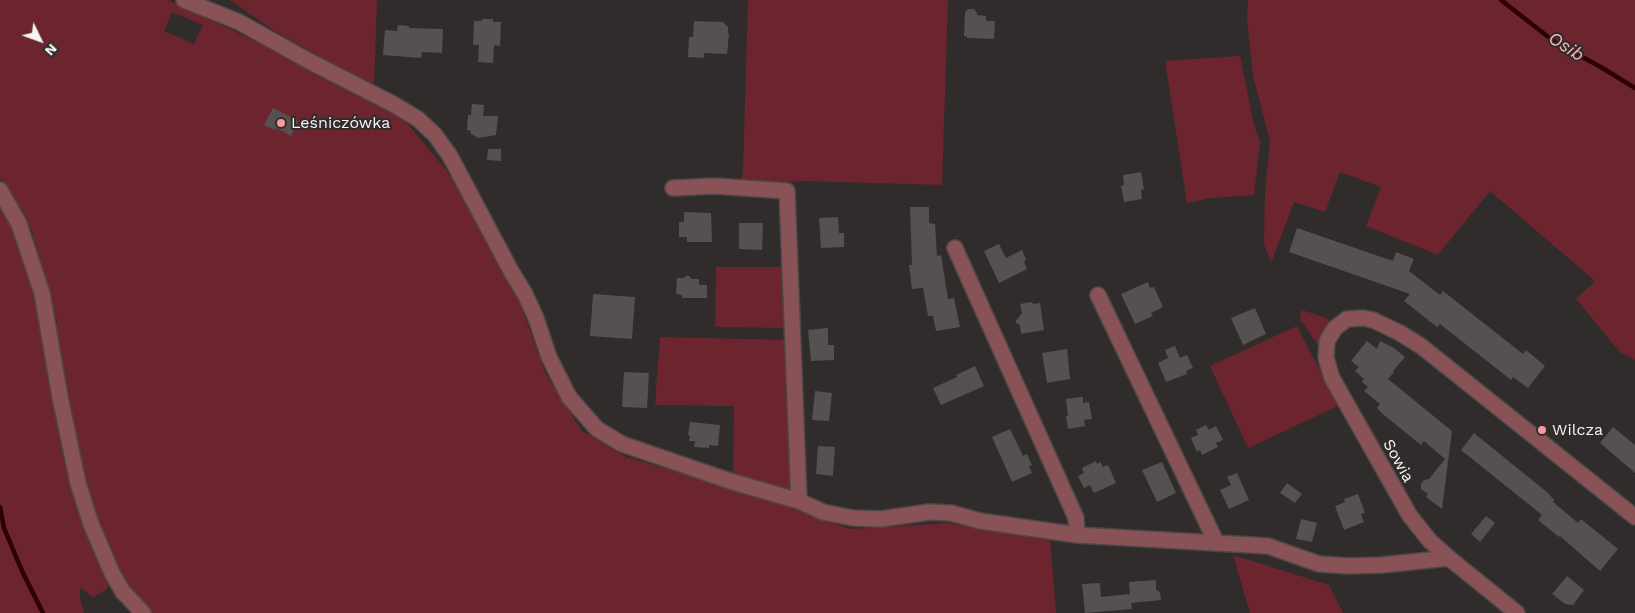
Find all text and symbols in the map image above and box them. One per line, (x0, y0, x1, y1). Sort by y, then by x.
north arrow (15, 15, 65, 65)
water label: Osib (1544, 28, 1588, 66)
text: N (42, 41, 61, 59)
place label: Leśniczówka (291, 113, 390, 133)
marker: Leśniczówka (275, 117, 287, 129)
place label: Wilcza (1552, 420, 1603, 440)
marker: Wilcza (1536, 424, 1548, 436)
street label: Sowia (1378, 436, 1418, 486)

